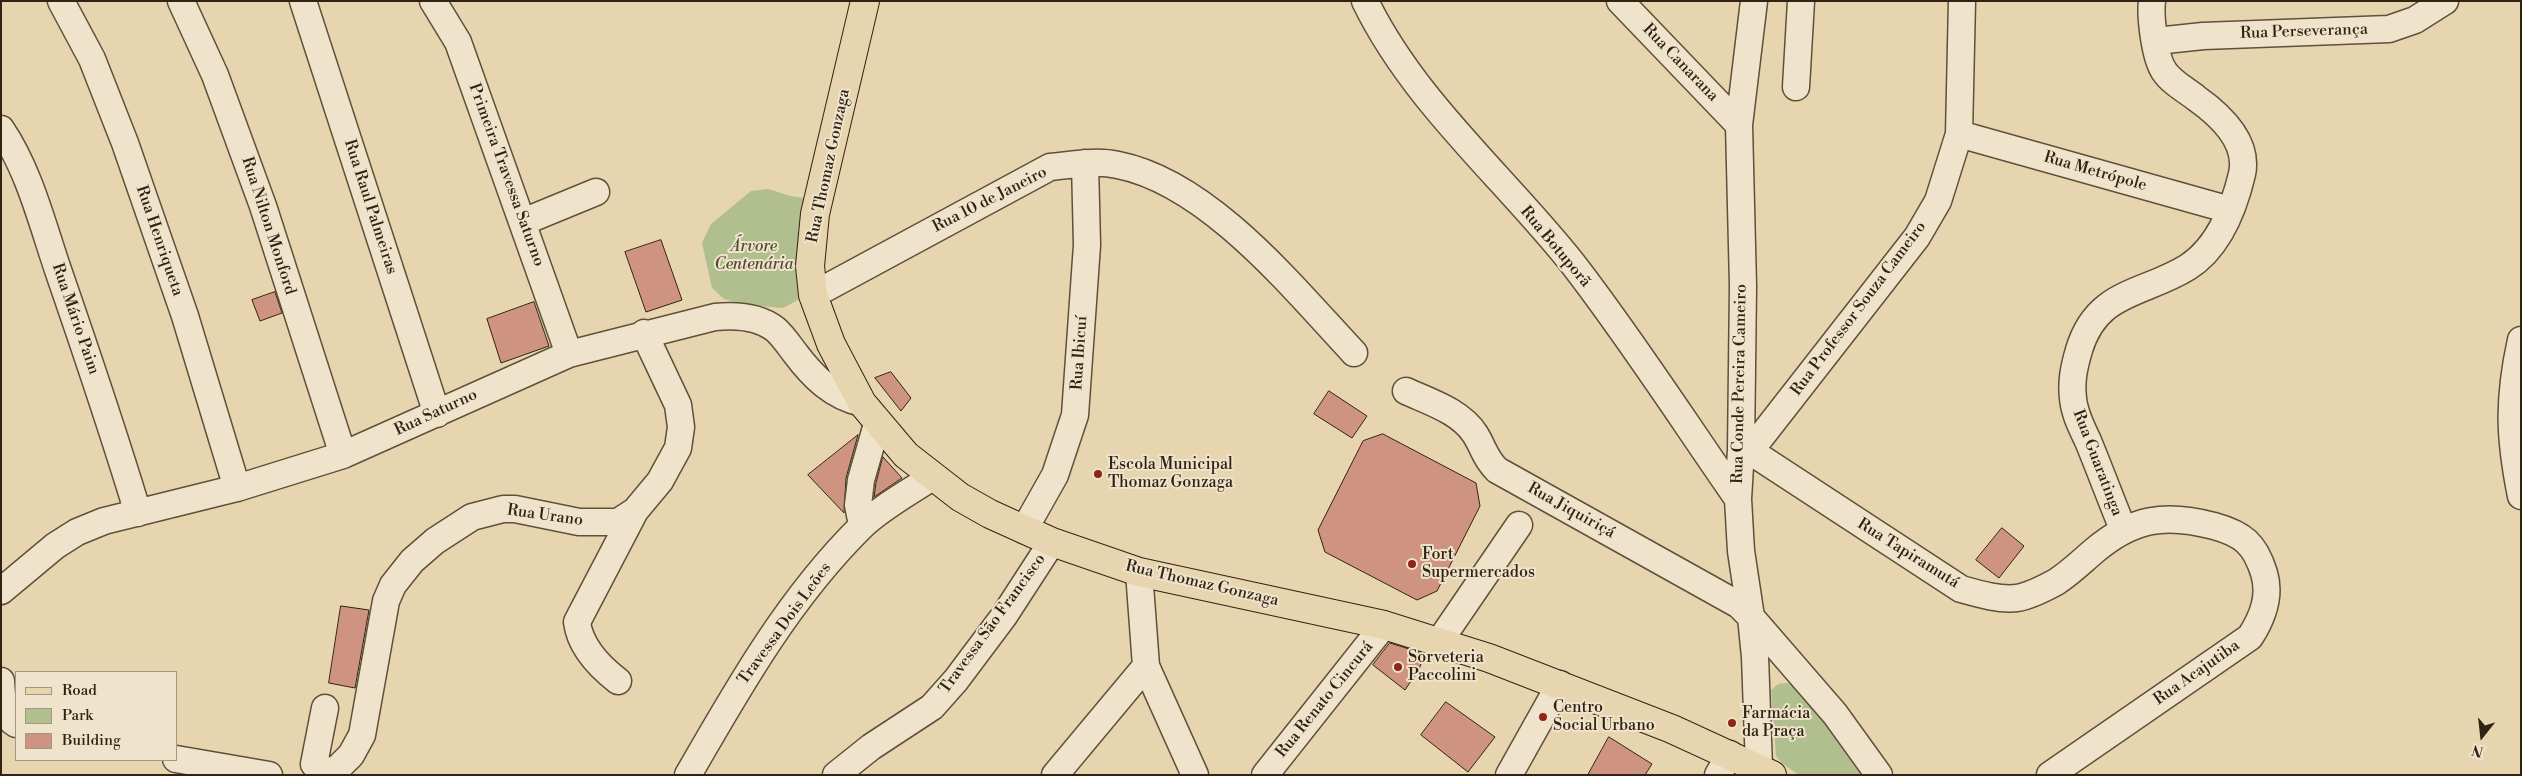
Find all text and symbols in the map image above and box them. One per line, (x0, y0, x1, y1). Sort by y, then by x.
street label: Rua Canarana (1638, 20, 1722, 106)
street label: Rua Perseverança (2240, 20, 2368, 44)
street label: Primeira Travessa Saturno (464, 81, 548, 269)
street label: Rua Thomaz Gonzaga (803, 87, 855, 245)
street label: Rua Raul Palmeiras (339, 137, 401, 277)
street label: Rua Metrópole (2041, 148, 2149, 196)
street label: Rua Nilton Monford (237, 155, 299, 297)
street label: Rua 10 de Janeiro (930, 163, 1050, 237)
street label: Rua Henriqueta (131, 183, 187, 299)
street label: Rua Botuporã (1516, 203, 1594, 291)
street label: Rua Professor Souza Cameiro (1787, 218, 1931, 400)
park label: Árvore Centenária (715, 237, 793, 275)
street label: Rua Mário Paim (47, 261, 103, 377)
street label: Rua Conde Pereira Cameiro (1729, 284, 1751, 484)
street label: Rua Ibicuí (1068, 315, 1092, 391)
street label: Rua Saturno (391, 385, 481, 441)
street label: Rua Guaratinga (2068, 407, 2126, 519)
place label: Escola Municipal Thomaz Gonzaga (1108, 455, 1233, 493)
marker: Escola Municipal Thomaz Gonzaga (1092, 468, 1104, 480)
street label: Rua Jiquiriçá (1524, 479, 1618, 543)
street label: Rua Urano (506, 501, 584, 531)
street label: Rua Tapiramutá (1853, 515, 1963, 593)
place label: Fort Supermercados (1422, 545, 1535, 583)
street label: Travessa São Francisco (936, 550, 1050, 698)
street label: Rua Thomaz Gonzaga (1124, 557, 1280, 611)
marker: Fort Supermercados (1406, 558, 1418, 570)
street label: Travessa Dois Leões (734, 559, 836, 689)
street label: Rua Acajutiba (2150, 636, 2244, 710)
street label: Rua Renato Cincurá (1272, 638, 1378, 762)
place label: Sorveteria Paccolini (1408, 648, 1484, 686)
marker: Sorveteria Paccolini (1392, 661, 1404, 673)
legend (15, 671, 178, 761)
text: Road (62, 681, 97, 700)
place label: Centro Social Urbano (1553, 698, 1655, 736)
place label: Farmácia da Praça (1742, 704, 1810, 742)
text: Park (62, 706, 93, 725)
marker: Centro Social Urbano (1537, 711, 1549, 723)
north arrow (2457, 711, 2507, 761)
marker: Farmácia da Praça (1726, 717, 1738, 729)
text: Building (62, 731, 121, 750)
text: N (2470, 740, 2486, 761)

